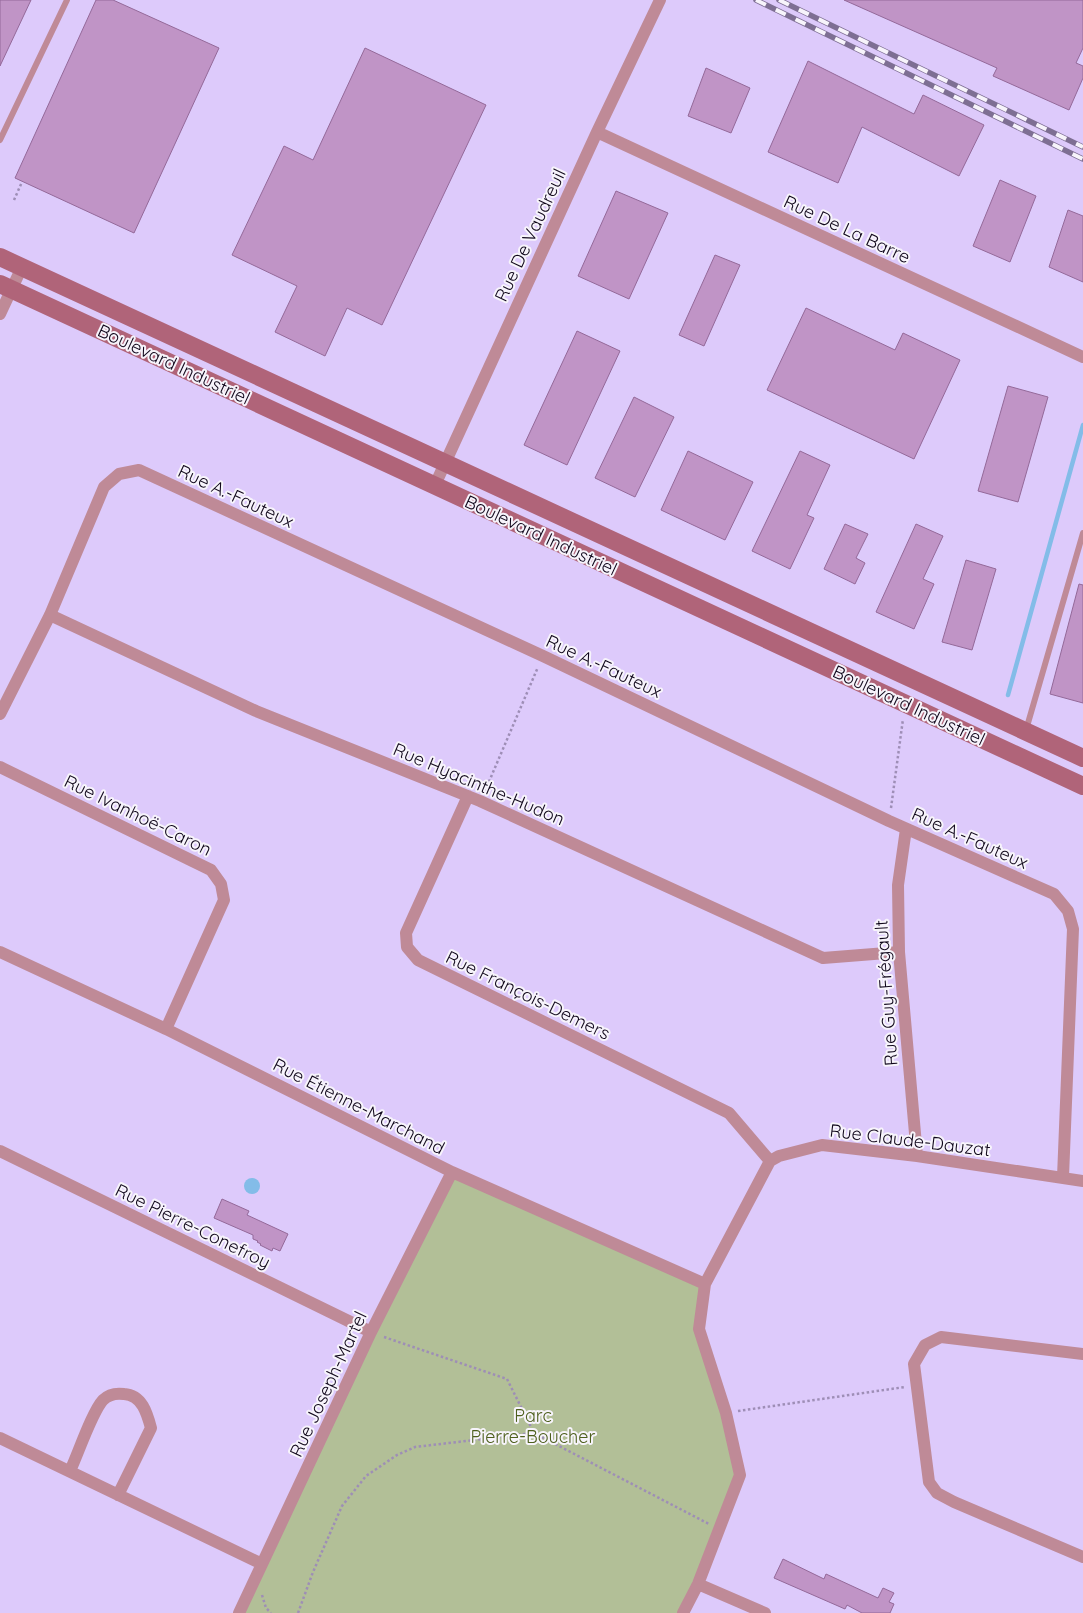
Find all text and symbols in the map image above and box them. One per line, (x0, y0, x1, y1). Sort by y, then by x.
street label: Rue De Vaudreuil (489, 165, 571, 305)
street label: Rue De La Barre (780, 190, 914, 268)
street label: Boulevard Industriel (94, 319, 254, 409)
street label: Rue A.-Fauteux (174, 459, 298, 533)
street label: Boulevard Industriel (461, 490, 621, 580)
street label: Rue A.-Fauteux (542, 629, 666, 703)
street label: Boulevard Industriel (829, 660, 989, 750)
street label: Rue Hyacinthe-Hudon (390, 738, 568, 830)
street label: Rue Ivanhoë-Caron (60, 769, 216, 861)
street label: Rue A.-Fauteux (908, 802, 1032, 874)
street label: Rue Guy-Frégault (869, 919, 903, 1067)
street label: Rue François-Demers (442, 945, 614, 1045)
street label: Rue Étienne-Marchand (269, 1053, 449, 1159)
street label: Rue Claude-Dauzat (828, 1119, 992, 1161)
street label: Rue Pierre-Conefroy (112, 1178, 274, 1274)
street label: Rue Joseph-Martel (284, 1307, 372, 1461)
park label: Parc Pierre-Boucher (471, 1404, 595, 1448)

